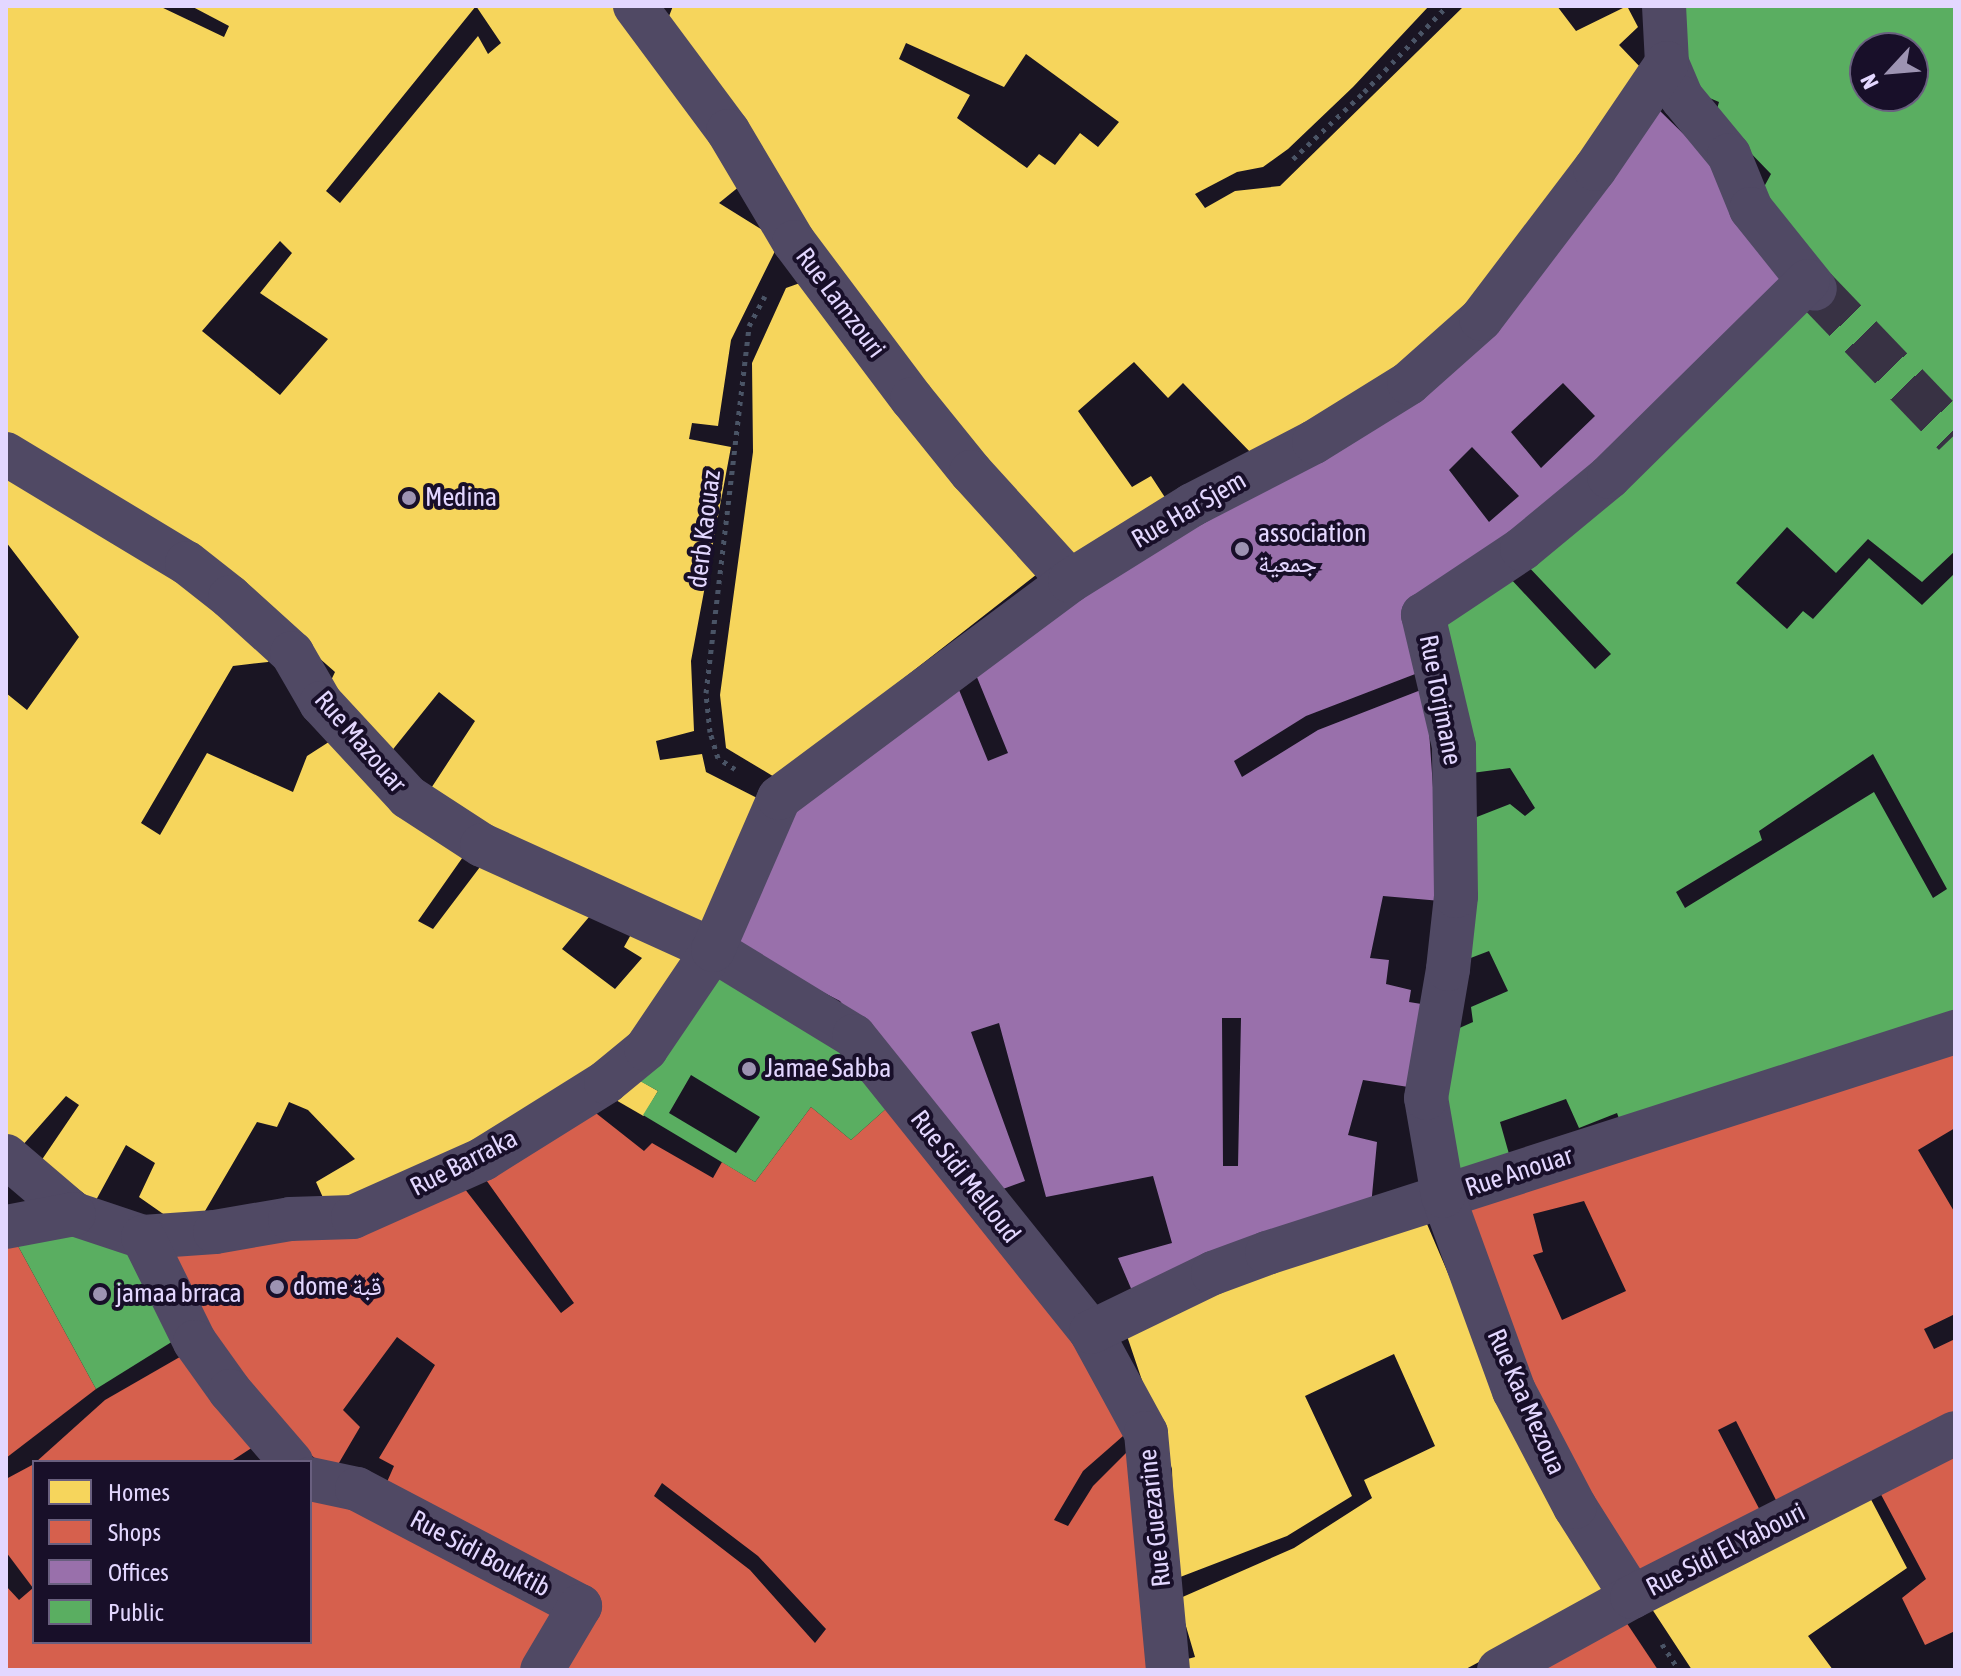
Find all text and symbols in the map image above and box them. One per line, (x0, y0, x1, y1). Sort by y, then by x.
north arrow (1849, 32, 1929, 112)
text: N (1855, 70, 1884, 93)
street label: Rue Lamzouri (789, 242, 891, 364)
street label: Rue Har Sjem (1126, 465, 1252, 555)
street label: derb Kaouaz (682, 468, 728, 590)
place label: Medina (425, 482, 497, 514)
marker: Medina (400, 489, 418, 507)
place label: association جمعية (1258, 518, 1367, 580)
marker: association جمعية (1233, 540, 1251, 558)
street label: Rue Torjmane (1412, 632, 1468, 768)
street label: Rue Mazouar (308, 685, 412, 799)
place label: Jamae Sabba (765, 1053, 891, 1085)
marker: Jamae Sabba (740, 1060, 758, 1078)
street label: Rue Sidi Melloud (904, 1105, 1026, 1249)
street label: Rue Barraka (405, 1123, 523, 1203)
street label: Rue Anouar (1461, 1140, 1577, 1204)
place label: dome قبة (293, 1271, 382, 1303)
place label: jamaa brraca (116, 1278, 241, 1310)
marker: dome قبة (268, 1278, 286, 1296)
marker: jamaa brraca (91, 1285, 109, 1303)
street label: Rue Kaa Mezoua (1480, 1324, 1572, 1480)
street label: Rue Guezarine (1132, 1447, 1178, 1589)
legend (32, 1460, 312, 1644)
text: Homes (108, 1479, 170, 1506)
street label: Rue Sidi El Yabouri (1641, 1497, 1811, 1603)
street label: Rue Sidi Bouktib (405, 1504, 555, 1604)
text: Shops (108, 1519, 161, 1546)
text: Offices (108, 1559, 169, 1586)
text: Public (108, 1599, 164, 1626)

